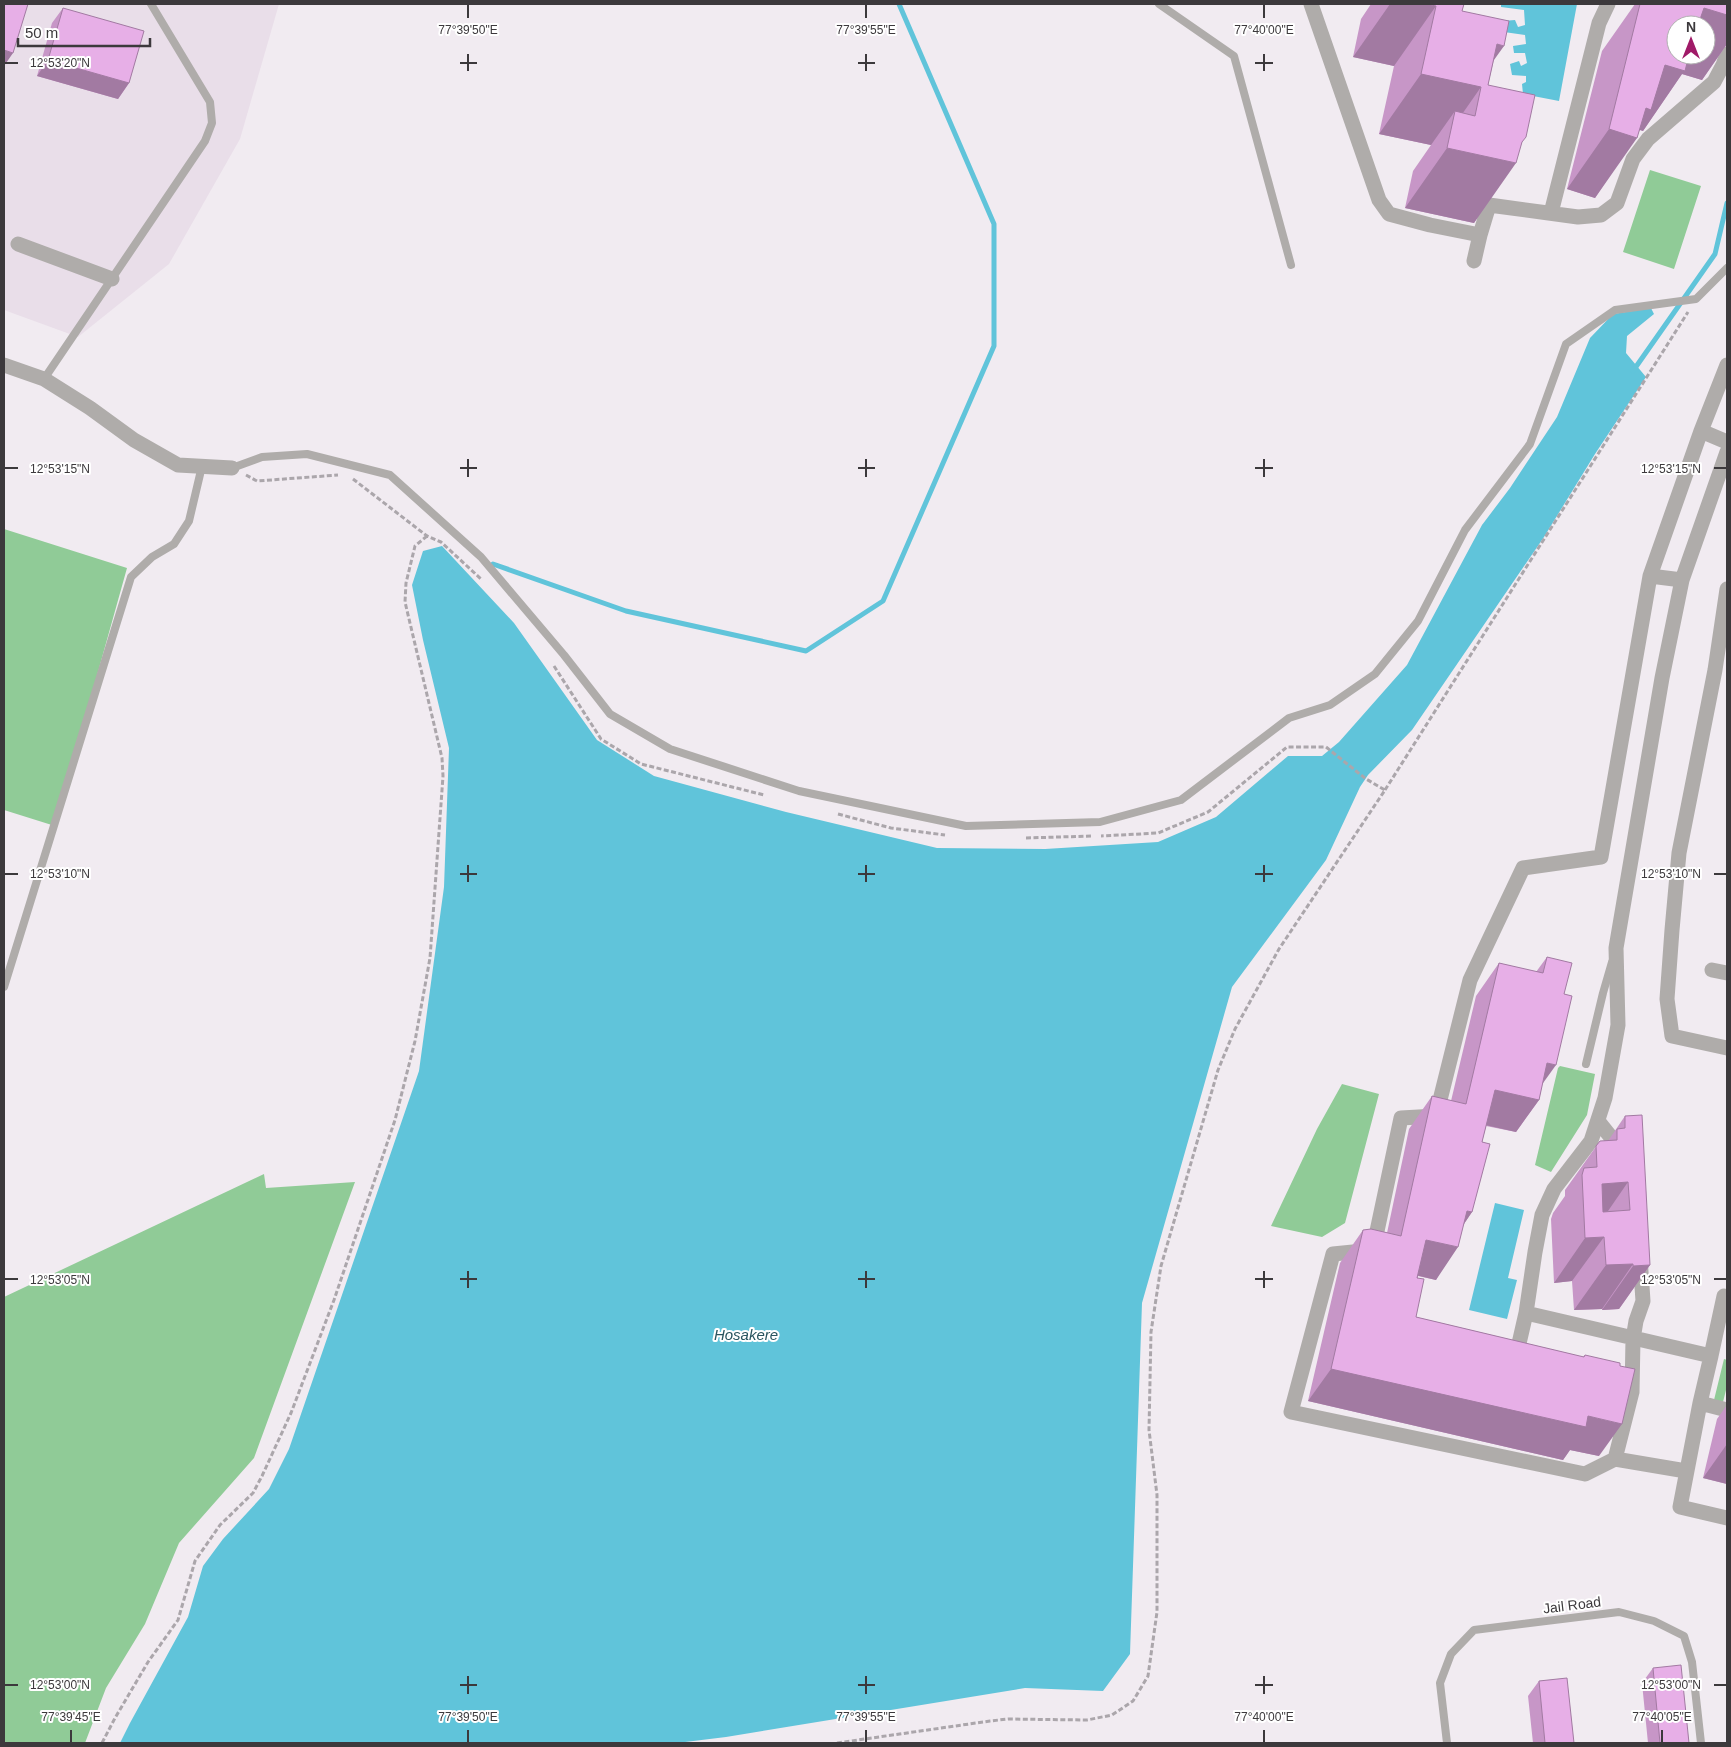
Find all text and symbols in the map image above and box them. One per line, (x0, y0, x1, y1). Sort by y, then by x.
scale bar (18, 15, 150, 47)
north arrow (1666, 15, 1716, 65)
text: N (1686, 19, 1696, 35)
text: 77°39'50"E (438, 23, 498, 37)
text: 77°39'55"E (836, 23, 896, 37)
text: 77°40'00"E (1234, 23, 1294, 37)
text: 50 m (25, 24, 58, 41)
text: 12°53'20"N (30, 56, 90, 70)
text: 12°53'15"N (30, 462, 90, 476)
text: 12°53'15"N (1641, 462, 1701, 476)
text: 12°53'10"N (30, 867, 90, 881)
text: 12°53'10"N (1641, 867, 1701, 881)
text: 12°53'05"N (30, 1273, 90, 1287)
text: 12°53'05"N (1641, 1273, 1701, 1287)
water label: Hosakere (714, 1326, 778, 1343)
street label: Jail Road (1542, 1594, 1602, 1616)
text: 12°53'00"N (30, 1678, 90, 1692)
text: 12°53'00"N (1641, 1678, 1701, 1692)
text: 77°39'45"E (41, 1710, 101, 1724)
text: 77°39'50"E (438, 1710, 498, 1724)
text: 77°39'55"E (836, 1710, 896, 1724)
text: 77°40'00"E (1234, 1710, 1294, 1724)
text: 77°40'05"E (1632, 1710, 1692, 1724)

